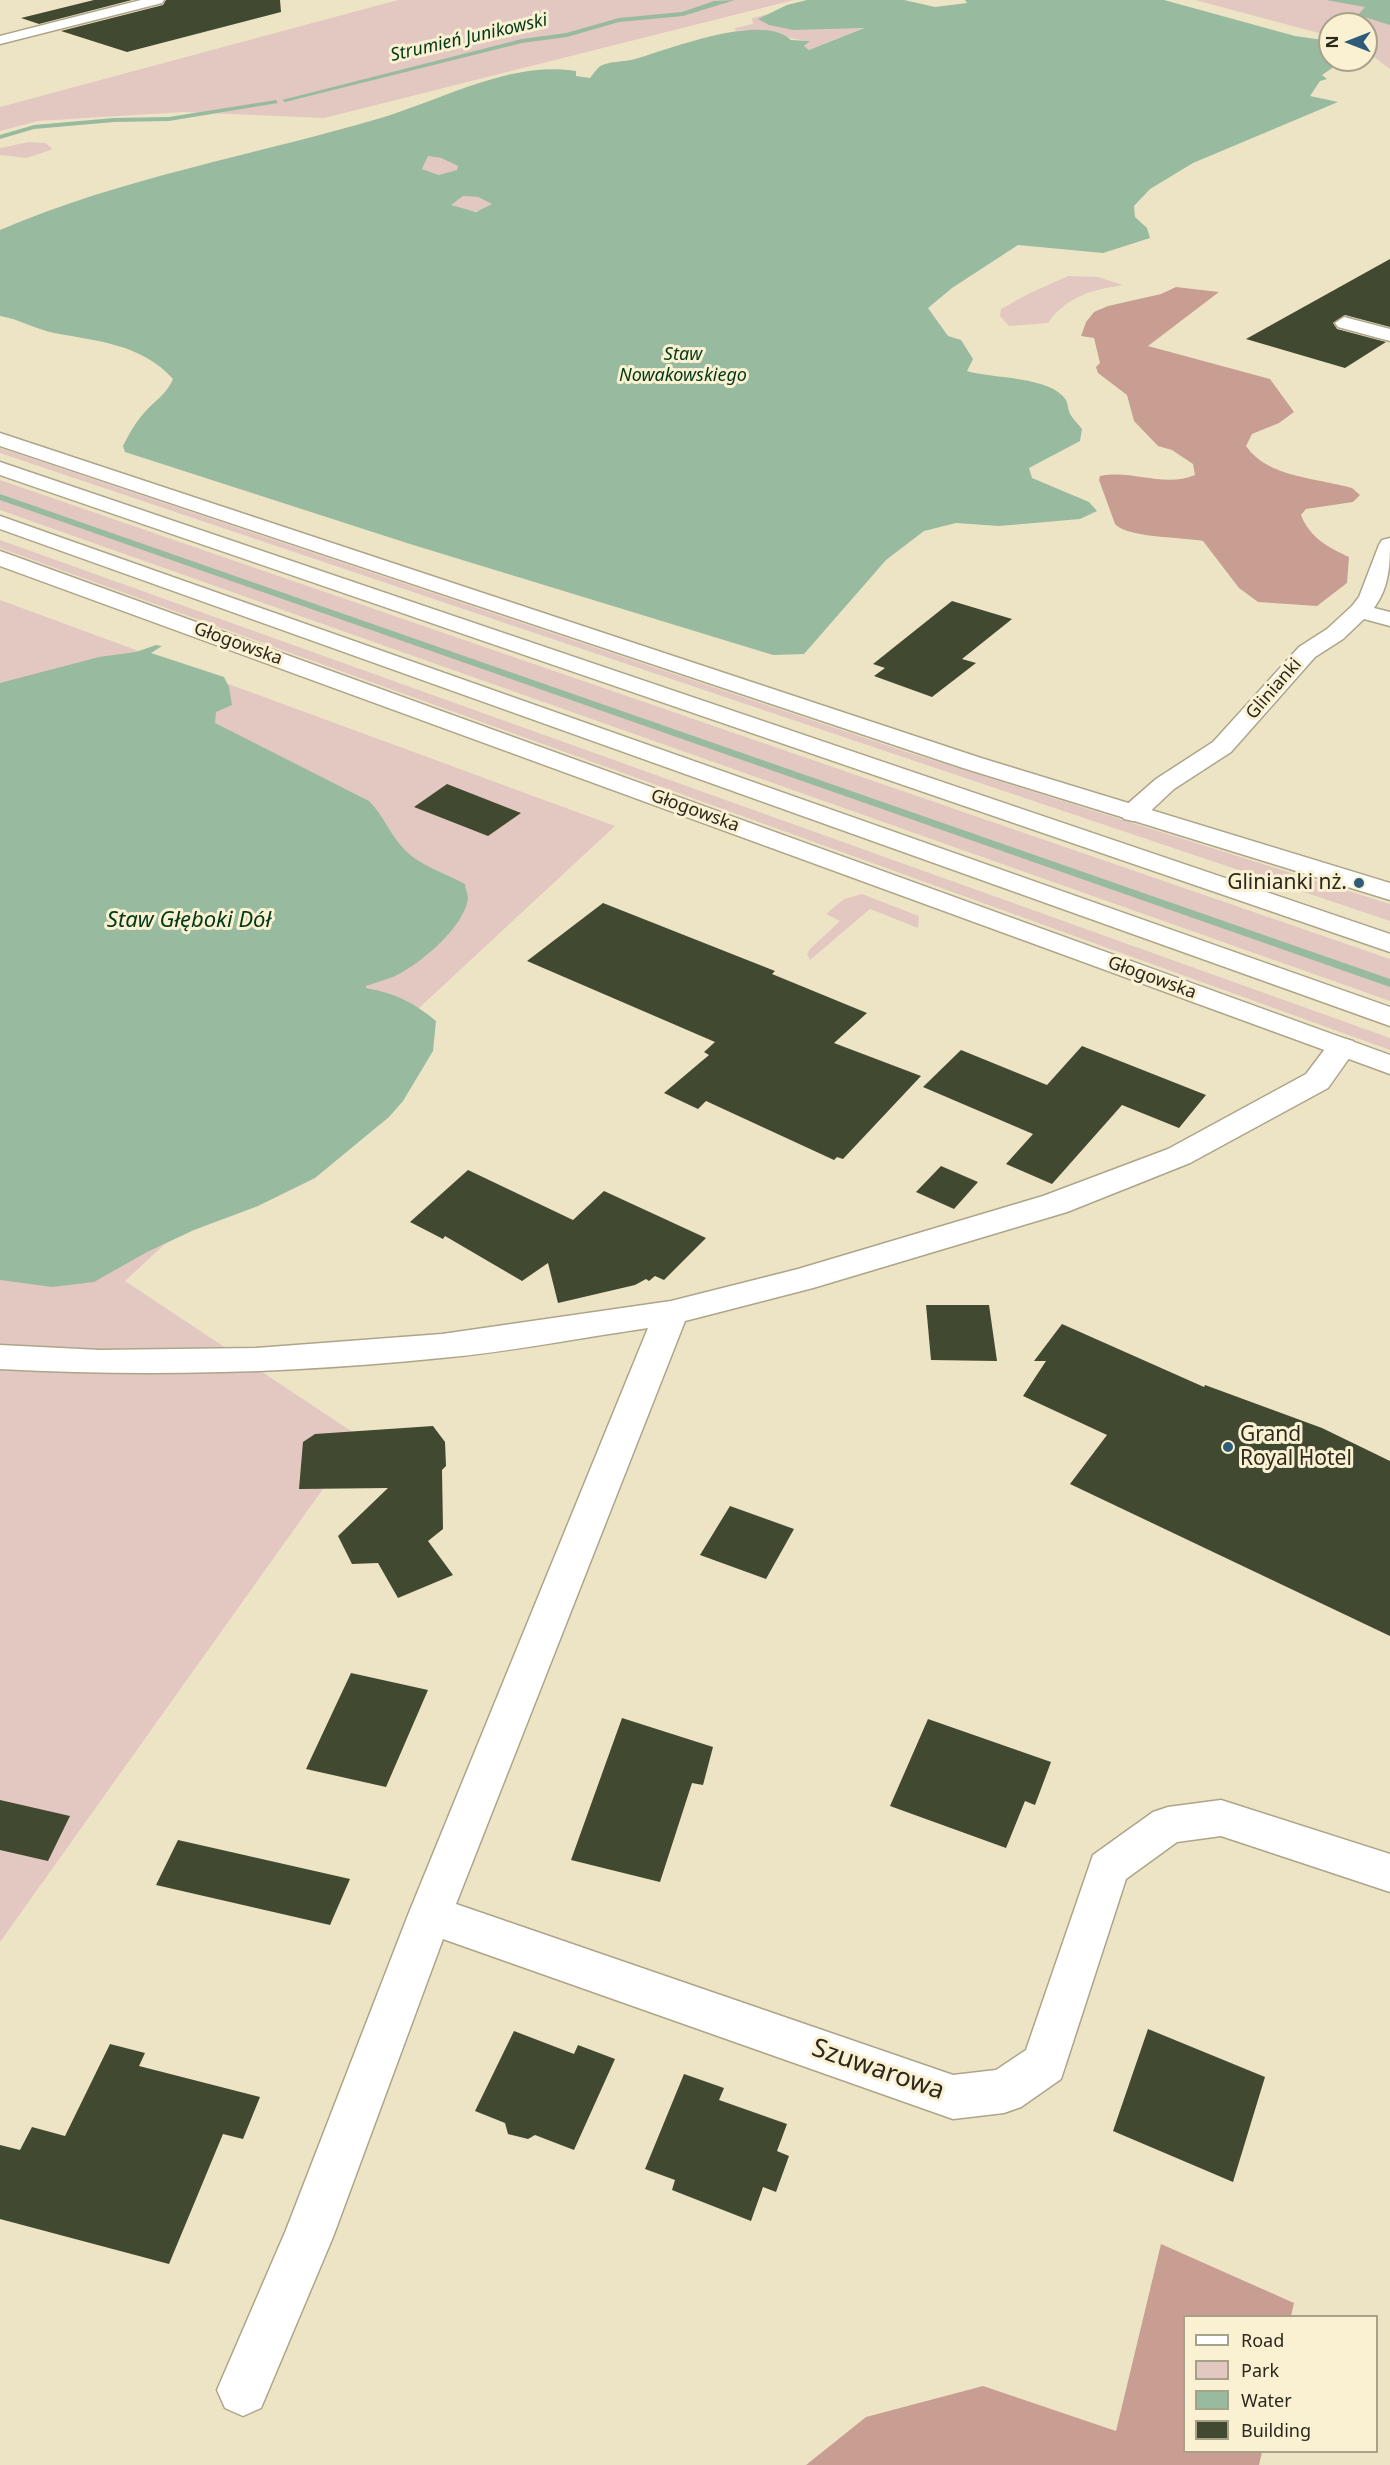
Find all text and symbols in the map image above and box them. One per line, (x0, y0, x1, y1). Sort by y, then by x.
water label: Strumień Junikowski (389, 9, 549, 67)
north arrow (1318, 12, 1378, 72)
text: N (1321, 36, 1343, 49)
water label: Staw Nowakowskiego (619, 344, 747, 386)
street label: Głogowska (191, 618, 285, 670)
street label: Glinianki (1242, 654, 1306, 724)
street label: Głogowska (648, 785, 742, 837)
place label: Glinianki nż. (1227, 870, 1347, 896)
marker: Glinianki nż. (1352, 876, 1366, 890)
water label: Staw Głęboki Dół (107, 908, 271, 934)
street label: Głogowska (1105, 952, 1199, 1004)
place label: Grand Royal Hotel (1240, 1422, 1352, 1472)
marker: Grand Royal Hotel (1221, 1440, 1235, 1454)
street label: Szuwarowa (808, 2033, 948, 2107)
legend (1183, 2315, 1378, 2453)
text: Road (1241, 2328, 1284, 2352)
text: Park (1241, 2358, 1279, 2382)
text: Water (1241, 2388, 1292, 2412)
text: Building (1241, 2418, 1311, 2442)

